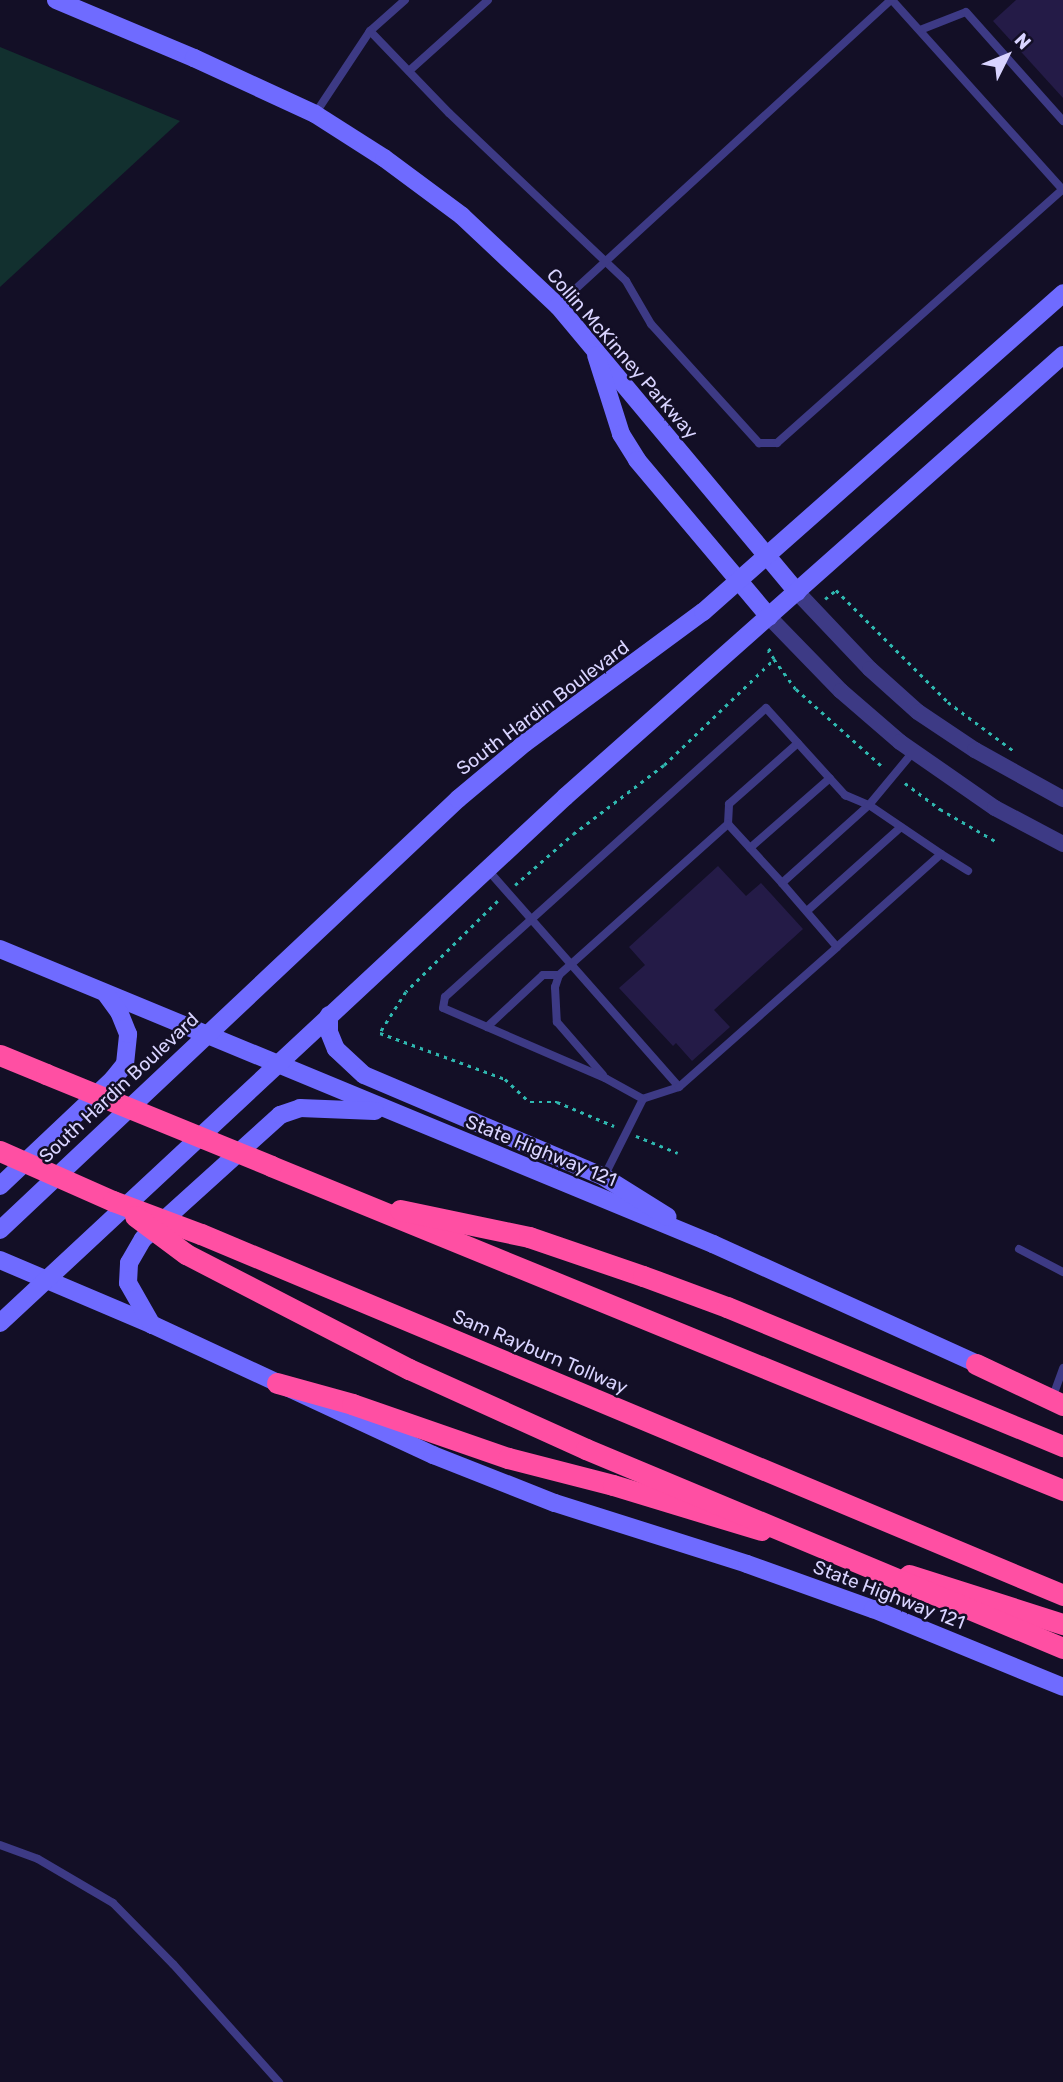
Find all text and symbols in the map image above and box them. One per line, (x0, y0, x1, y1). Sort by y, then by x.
north arrow (972, 21, 1042, 91)
text: N (1010, 28, 1036, 54)
street label: Collin McKinney Parkway (542, 264, 702, 444)
street label: South Hardin Boulevard (452, 636, 634, 780)
street label: South Hardin Boulevard (34, 1008, 204, 1168)
street label: State Highway 121 (462, 1110, 620, 1192)
street label: Sam Rayburn Tollway (449, 1305, 631, 1399)
street label: State Highway 121 (810, 1555, 968, 1635)

